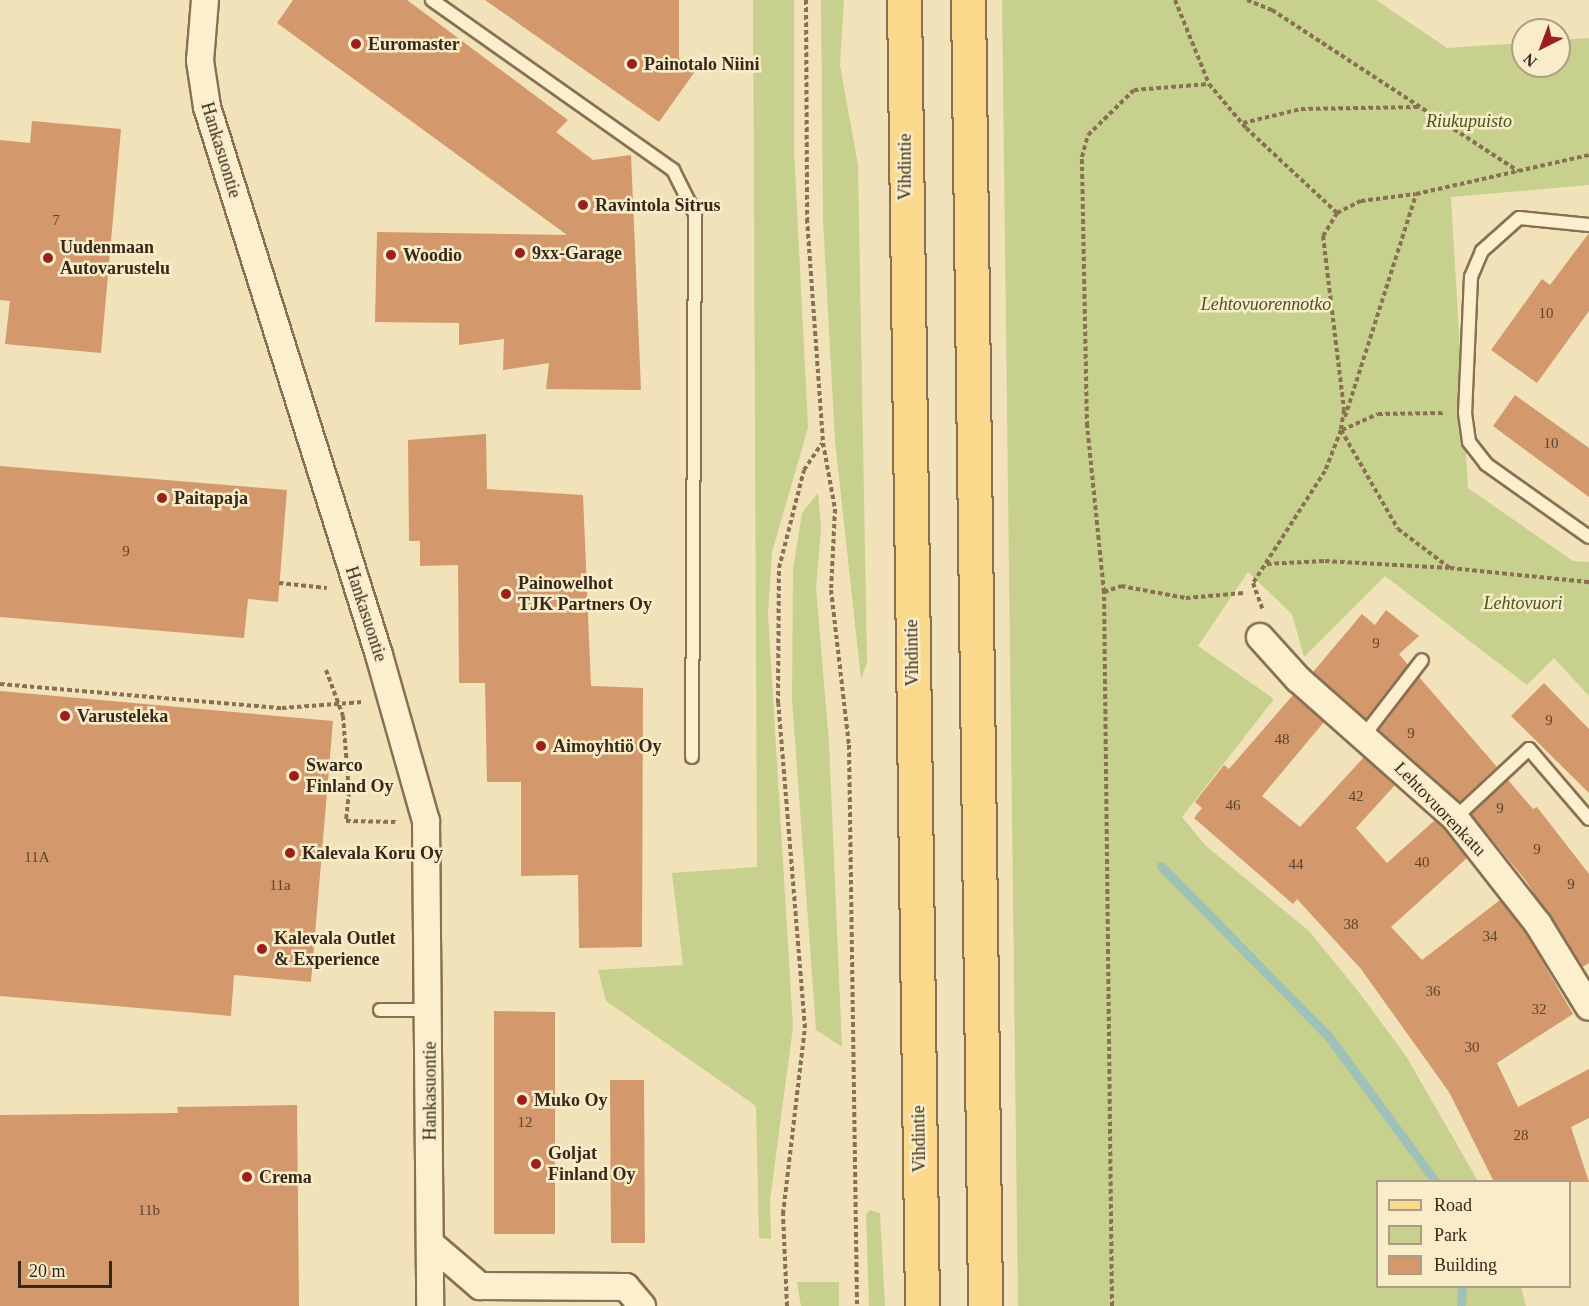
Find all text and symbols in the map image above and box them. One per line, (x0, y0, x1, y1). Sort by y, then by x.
north arrow (1511, 18, 1571, 78)
place label: Euromaster (368, 33, 460, 55)
marker: Euromaster (349, 37, 363, 51)
text: N (1520, 50, 1540, 70)
place label: Painotalo Niini (644, 53, 760, 75)
marker: Painotalo Niini (625, 57, 639, 71)
street label: Hankasuontie (196, 100, 246, 200)
park label: Riukupuisto (1426, 110, 1512, 132)
street label: Vihdintie (894, 134, 916, 200)
place label: Ravintola Sitrus (595, 194, 721, 216)
marker: Ravintola Sitrus (576, 198, 590, 212)
house number: 7 (52, 212, 60, 230)
place label: Uudenmaan Autovarustelu (60, 237, 170, 280)
place label: 9xx-Garage (532, 242, 622, 264)
place label: Woodio (403, 244, 462, 266)
marker: 9xx-Garage (513, 246, 527, 260)
marker: Woodio (384, 248, 398, 262)
marker: Uudenmaan Autovarustelu (41, 251, 55, 265)
park label: Lehtovuorennotko (1201, 293, 1331, 315)
house number: 10 (1538, 305, 1554, 323)
house number: 10 (1544, 435, 1558, 453)
place label: Paitapaja (174, 487, 248, 509)
marker: Paitapaja (155, 491, 169, 505)
house number: 9 (122, 543, 130, 561)
street label: Hankasuontie (340, 564, 392, 664)
place label: Painowelhot TJK Partners Oy (518, 573, 652, 616)
marker: Painowelhot TJK Partners Oy (499, 587, 513, 601)
park label: Lehtovuori (1484, 592, 1562, 614)
street label: Vihdintie (901, 619, 923, 687)
house number: 9 (1372, 635, 1380, 653)
place label: Varusteleka (77, 705, 168, 727)
marker: Varusteleka (58, 709, 72, 723)
house number: 9 (1545, 712, 1553, 730)
house number: 9 (1407, 725, 1415, 743)
house number: 48 (1274, 731, 1290, 749)
place label: Aimoyhtiö Oy (553, 735, 662, 757)
marker: Aimoyhtiö Oy (534, 739, 548, 753)
place label: Swarco Finland Oy (306, 755, 394, 798)
street label: Lehtovuorenkatu (1390, 757, 1490, 861)
marker: Swarco Finland Oy (287, 769, 301, 783)
house number: 42 (1348, 788, 1364, 806)
house number: 46 (1226, 797, 1240, 815)
house number: 9 (1496, 800, 1504, 818)
house number: 9 (1533, 841, 1541, 859)
place label: Kalevala Koru Oy (302, 842, 443, 864)
marker: Kalevala Koru Oy (283, 846, 297, 860)
house number: 11A (24, 849, 50, 867)
house number: 40 (1414, 854, 1430, 872)
house number: 44 (1288, 856, 1304, 874)
house number: 9 (1567, 876, 1575, 894)
house number: 11a (269, 877, 291, 895)
house number: 38 (1344, 916, 1358, 934)
place label: Kalevala Outlet & Experience (274, 928, 395, 970)
house number: 34 (1482, 928, 1498, 946)
marker: Kalevala Outlet & Experience (255, 942, 269, 956)
house number: 36 (1426, 983, 1440, 1001)
house number: 32 (1532, 1001, 1546, 1019)
house number: 30 (1464, 1039, 1480, 1057)
street label: Hankasuontie (419, 1042, 441, 1140)
place label: Muko Oy (534, 1089, 608, 1111)
marker: Muko Oy (515, 1093, 529, 1107)
street label: Vihdintie (908, 1105, 930, 1173)
house number: 12 (518, 1114, 532, 1132)
house number: 28 (1514, 1127, 1528, 1145)
place label: Goljat Finland Oy (548, 1143, 636, 1186)
marker: Goljat Finland Oy (529, 1157, 543, 1171)
place label: Crema (259, 1166, 312, 1188)
marker: Crema (240, 1170, 254, 1184)
legend (1376, 1180, 1571, 1288)
text: Road (1434, 1195, 1472, 1215)
house number: 11b (138, 1202, 160, 1220)
text: Park (1434, 1225, 1467, 1245)
scale bar (21, 1249, 116, 1287)
text: Building (1434, 1255, 1497, 1275)
text: 20 m (29, 1261, 66, 1281)

